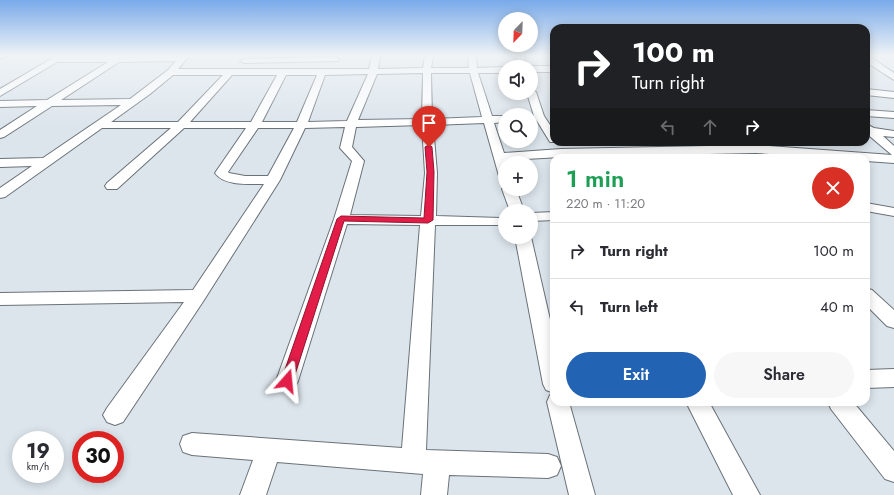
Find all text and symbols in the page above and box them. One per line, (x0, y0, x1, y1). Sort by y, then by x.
north arrow (498, 12, 538, 52)
map controls (498, 12, 538, 244)
text: 100 m (632, 32, 715, 73)
icon: right (566, 40, 618, 92)
button: sound (498, 60, 538, 100)
text: Turn right (632, 70, 704, 96)
pin (412, 106, 446, 147)
button: search (498, 108, 538, 148)
icon: arrive (418, 112, 440, 134)
icon: left (657, 116, 679, 138)
icon: ahead (699, 116, 721, 138)
icon: right (741, 116, 763, 138)
button: + (498, 156, 538, 196)
text: 1 min (566, 161, 624, 196)
button: close (812, 167, 854, 209)
text: 220 m · 11:20 (566, 194, 645, 213)
button: − (498, 204, 538, 244)
icon: right (566, 240, 588, 262)
text: Turn right (600, 240, 668, 262)
text: 100 m (813, 240, 854, 262)
icon: left (566, 296, 588, 318)
text: Turn left (600, 296, 658, 318)
text: 40 m (820, 296, 854, 318)
button: Exit (566, 352, 706, 398)
button: Share (714, 352, 854, 398)
position arrow (266, 360, 308, 402)
speed limit sign: 30 (72, 431, 124, 483)
text: 19 (26, 437, 50, 466)
text: km/h (27, 459, 49, 474)

